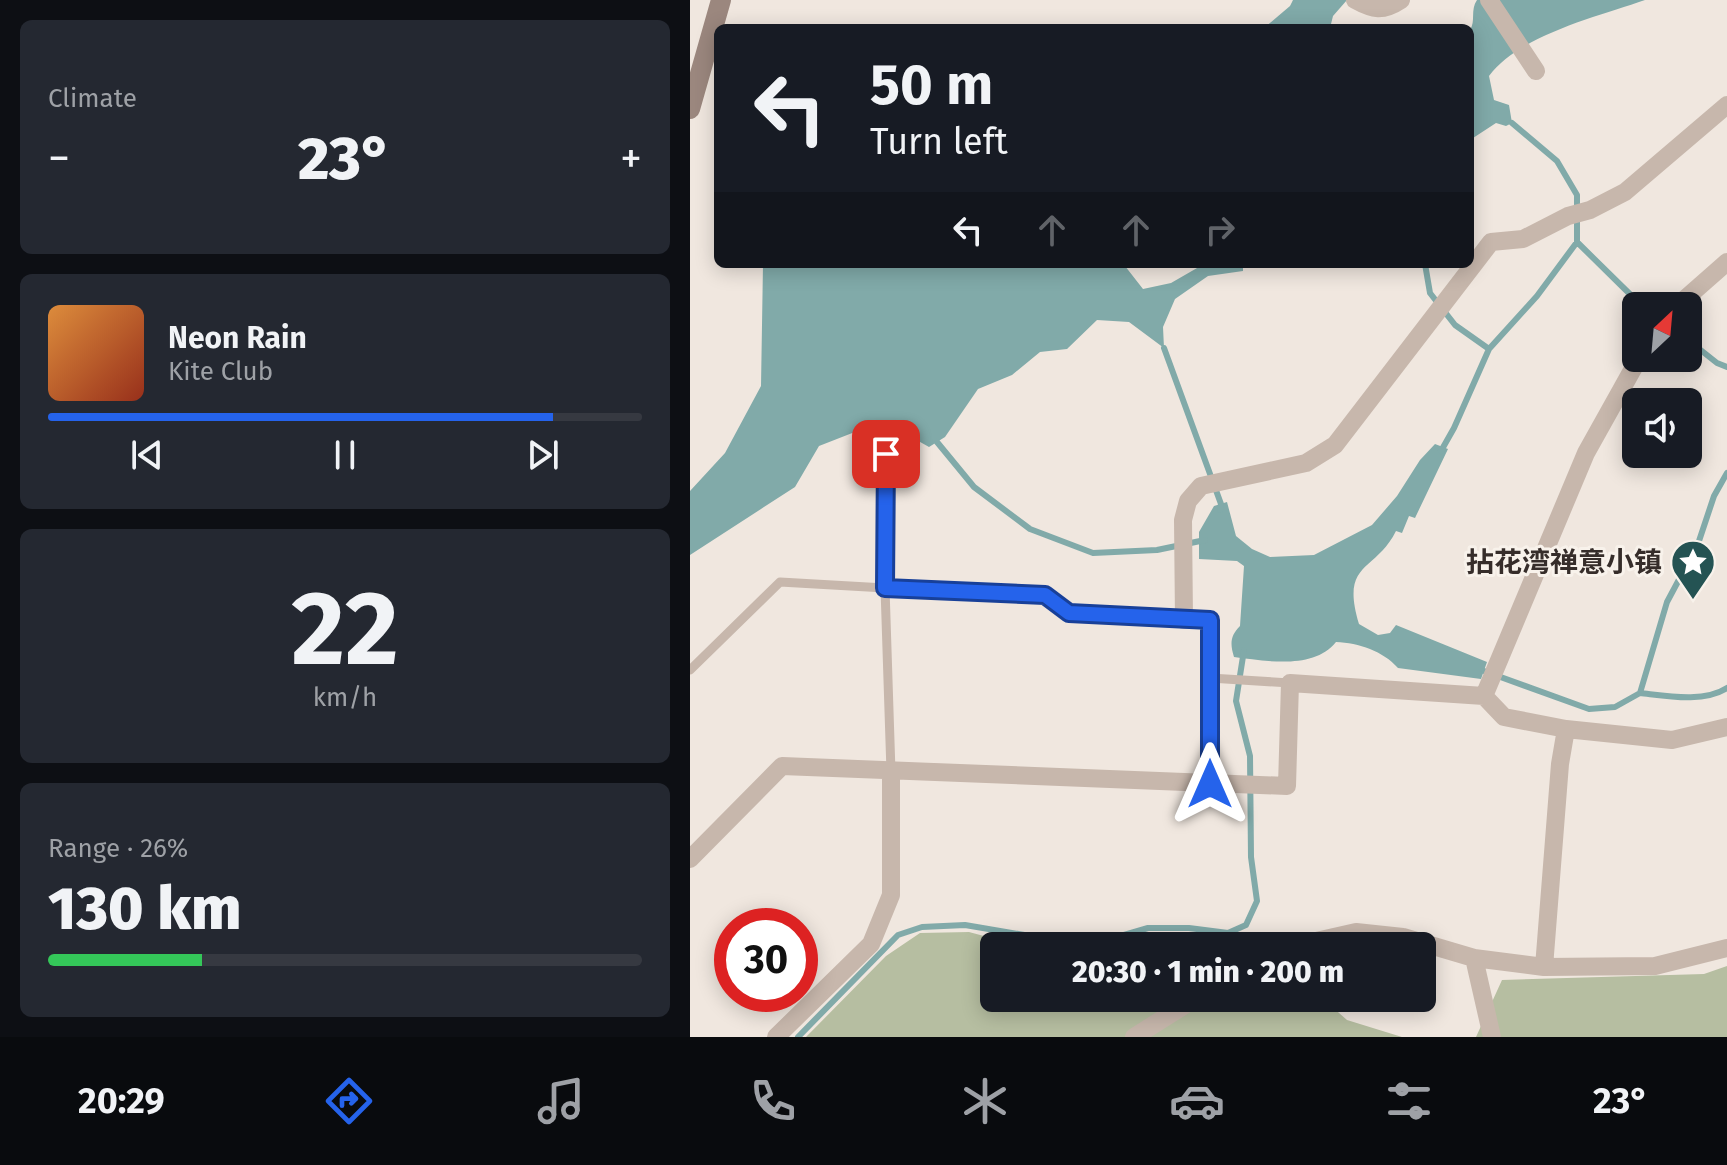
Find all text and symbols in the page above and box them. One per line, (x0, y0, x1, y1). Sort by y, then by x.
text: 50 m (870, 52, 993, 119)
icon: left (738, 56, 842, 160)
text: Climate (48, 83, 137, 114)
text: Turn left (870, 120, 1008, 164)
text: 23° (298, 123, 392, 195)
text: − (48, 132, 70, 185)
text: + (620, 132, 642, 185)
icon: left (946, 208, 990, 252)
icon: ahead (1030, 208, 1074, 252)
icon: ahead (1114, 208, 1158, 252)
icon: right (1198, 208, 1242, 252)
north arrow (1622, 292, 1702, 372)
map controls (1622, 292, 1702, 468)
text: Neon Rain (168, 320, 307, 356)
text: Kite Club (168, 356, 273, 387)
button: sound (1622, 388, 1702, 468)
pin (852, 420, 920, 488)
icon: arrive (864, 432, 908, 476)
icon: previous (125, 433, 169, 477)
icon: pause (323, 433, 367, 477)
icon: next (521, 433, 565, 477)
place icon: 拈花湾禅意小镇 (1669, 538, 1717, 601)
place label: 拈花湾禅意小镇 (1466, 546, 1662, 579)
text: 22 (291, 567, 399, 692)
text: km/h (313, 682, 377, 713)
position arrow (1168, 742, 1252, 826)
text: Range · 26% (48, 833, 188, 864)
text: 130 km (48, 873, 242, 945)
speed limit sign: 30 (714, 908, 818, 1012)
text: 20:30 · 1 min · 200 m (1072, 954, 1344, 990)
icon: directions (321, 1073, 377, 1129)
icon: music (533, 1073, 589, 1129)
icon: phone (745, 1073, 801, 1129)
icon: climate (957, 1073, 1013, 1129)
icon: car (1169, 1073, 1225, 1129)
icon: filters (1381, 1073, 1437, 1129)
text: 20:29 (78, 1079, 165, 1123)
text: 23° (1593, 1079, 1649, 1123)

